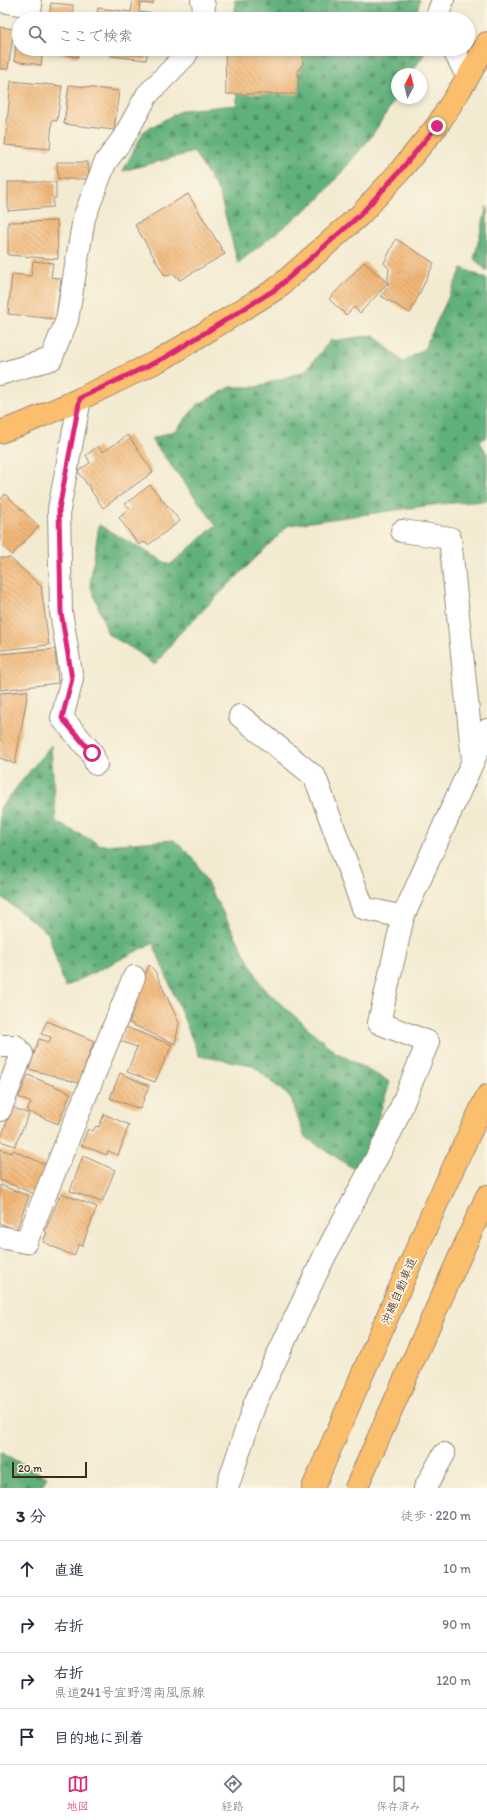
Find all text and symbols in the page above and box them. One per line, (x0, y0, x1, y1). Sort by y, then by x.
search box (12, 12, 475, 56)
icon: search (26, 23, 48, 45)
text: ここで検索 (58, 27, 133, 45)
north arrow (391, 68, 427, 104)
route end (428, 117, 446, 135)
route start (83, 744, 101, 762)
street label: 沖縄自動車道 (378, 1255, 420, 1327)
scale bar (12, 1460, 87, 1479)
text: 20 m (18, 1462, 42, 1475)
text: 3 分 (16, 1506, 46, 1526)
text: 徒歩 · 220 m (400, 1508, 471, 1523)
icon: ahead (16, 1558, 38, 1580)
text: 直進 (54, 1561, 84, 1579)
text: 10 m (443, 1561, 471, 1576)
icon: right (16, 1614, 38, 1636)
text: 右折 (54, 1617, 84, 1635)
text: 90 m (442, 1617, 471, 1632)
text: 右折 (54, 1664, 84, 1682)
icon: right (16, 1670, 38, 1692)
text: 120 m (436, 1673, 471, 1688)
text: 県道241号宜野湾南風原線 (54, 1685, 205, 1700)
icon: arrive (16, 1726, 38, 1748)
text: 目的地に到着 (54, 1729, 144, 1747)
tab: 地図 (67, 1773, 89, 1813)
tab: 経路 (222, 1773, 244, 1813)
tab: 保存済み (377, 1773, 421, 1813)

